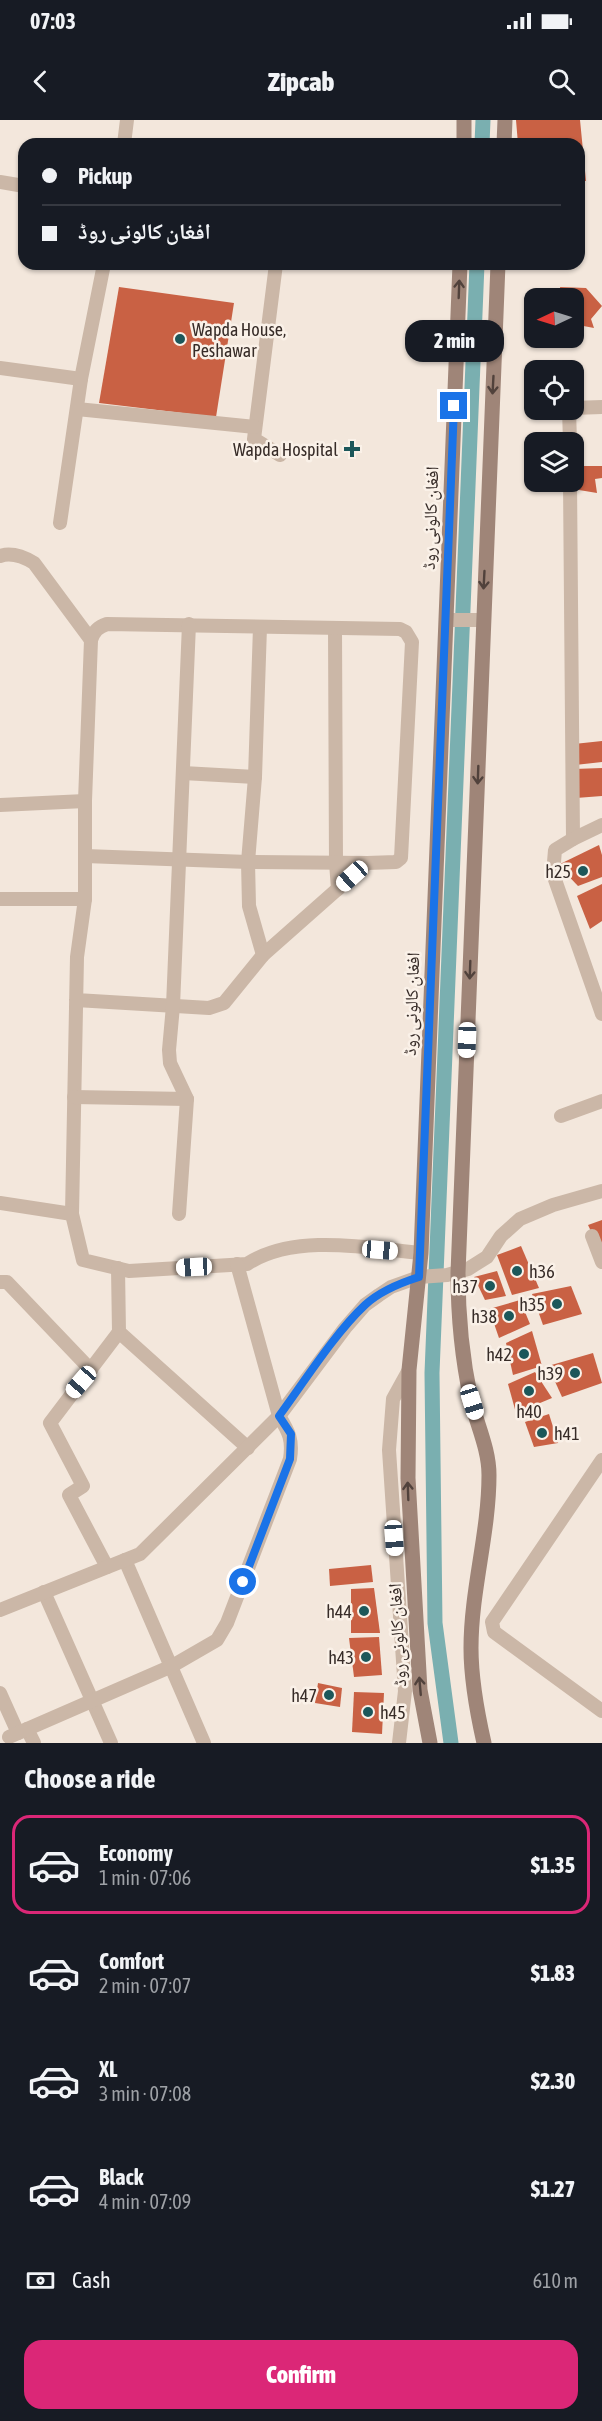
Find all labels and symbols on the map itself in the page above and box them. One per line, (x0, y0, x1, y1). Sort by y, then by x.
one-way arrow (453, 280, 464, 300)
north arrow (524, 288, 584, 348)
place label: Wapda House, Peshawar (192, 319, 286, 361)
callout: 2 min (404, 319, 504, 361)
marker: Wapda House, Peshawar (173, 332, 187, 346)
one-way arrow (487, 375, 499, 395)
route end (440, 392, 467, 419)
place label: Wapda Hospital (233, 439, 338, 460)
marker: Wapda Hospital (343, 440, 361, 458)
street label: افغان کالونی روڈ (418, 466, 443, 570)
one-way arrow (479, 570, 490, 590)
one-way arrow (472, 765, 483, 785)
car (333, 857, 371, 895)
place label: h25 (545, 861, 571, 882)
marker: h25 (576, 864, 590, 878)
street label: افغان کالونی روڈ (399, 952, 424, 1056)
one-way arrow (464, 959, 475, 979)
car (457, 1022, 477, 1058)
car (361, 1239, 399, 1261)
car (176, 1257, 212, 1277)
place label: h36 (529, 1261, 555, 1282)
marker: h36 (510, 1264, 524, 1278)
place label: h37 (452, 1276, 478, 1297)
marker: h37 (483, 1279, 497, 1293)
place label: h35 (519, 1294, 545, 1315)
marker: h35 (550, 1297, 564, 1311)
place label: h38 (471, 1306, 497, 1327)
marker: h38 (502, 1309, 516, 1323)
place label: h42 (486, 1344, 512, 1365)
marker: h42 (517, 1347, 531, 1361)
car (62, 1363, 100, 1401)
place label: h39 (537, 1363, 563, 1384)
marker: h39 (568, 1366, 582, 1380)
car (458, 1382, 486, 1422)
marker: h40 (522, 1384, 536, 1398)
place label: h40 (516, 1401, 542, 1422)
place label: h41 (554, 1423, 580, 1444)
marker: h41 (535, 1426, 549, 1440)
one-way arrow (403, 1481, 414, 1501)
car (384, 1519, 404, 1557)
route start (229, 1568, 256, 1595)
street label: افغان کالونی روڈ (384, 1583, 411, 1687)
place label: h44 (326, 1601, 352, 1622)
marker: h44 (357, 1604, 371, 1618)
place label: h43 (328, 1647, 354, 1668)
marker: h43 (359, 1650, 373, 1664)
one-way arrow (414, 1676, 425, 1696)
place label: h47 (291, 1685, 317, 1706)
marker: h47 (322, 1688, 336, 1702)
place label: h45 (380, 1702, 406, 1723)
marker: h45 (361, 1705, 375, 1719)

